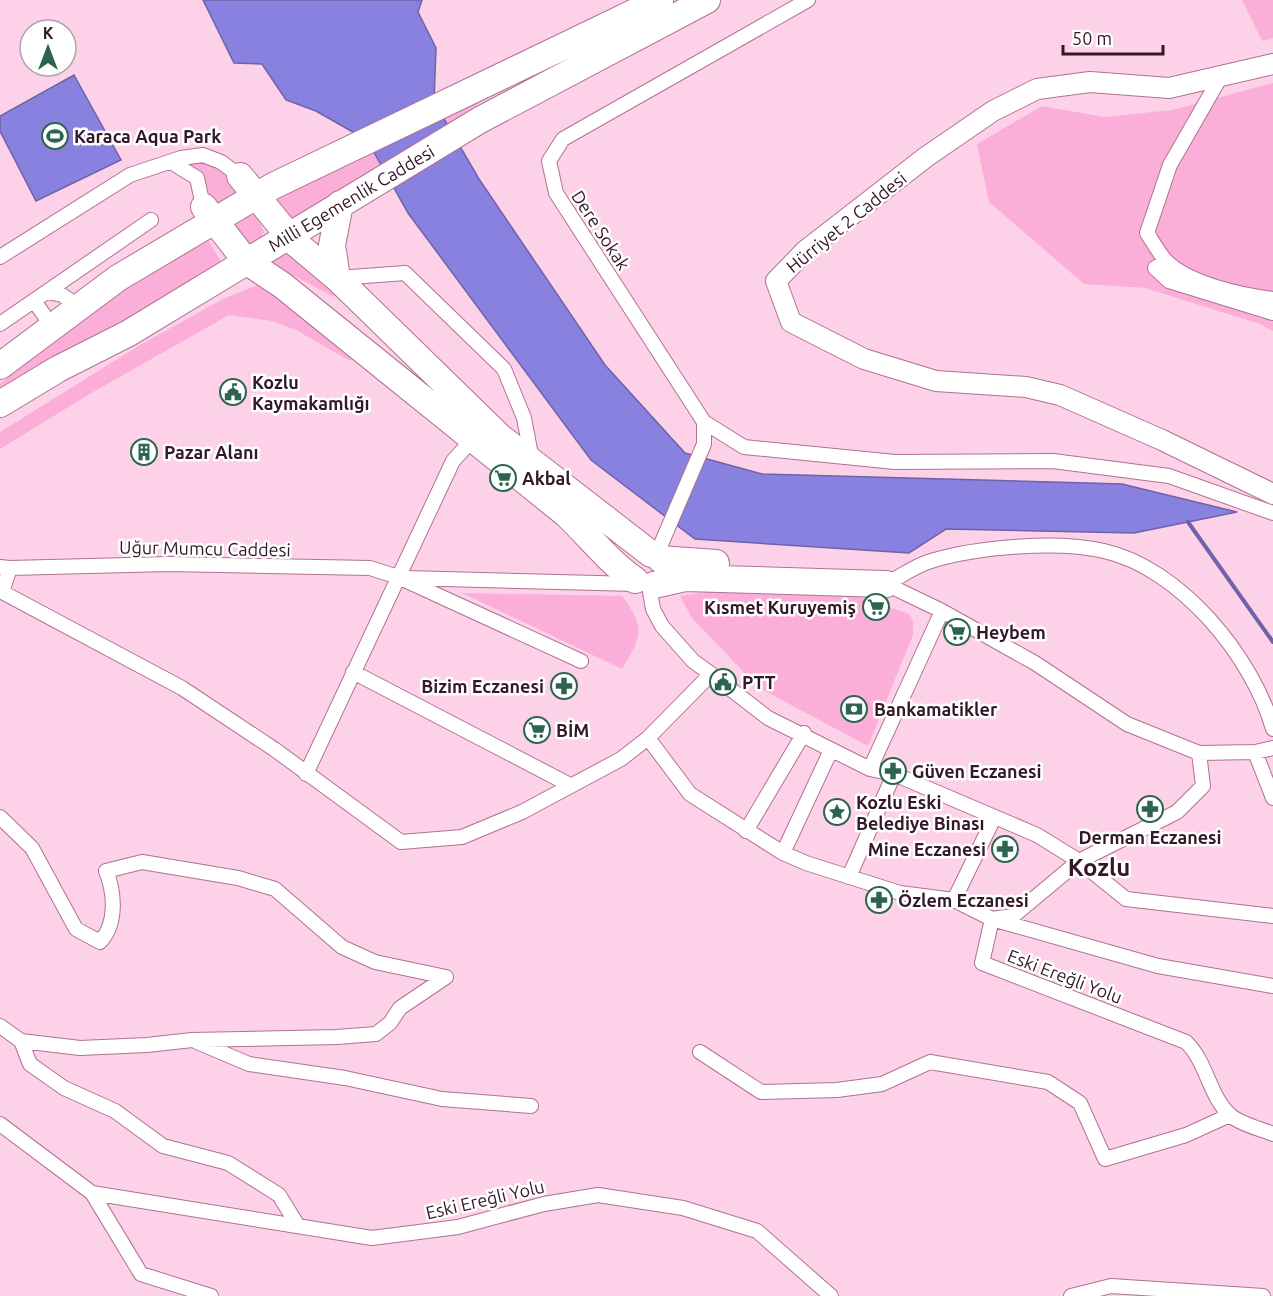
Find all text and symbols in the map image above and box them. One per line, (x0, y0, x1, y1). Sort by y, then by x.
north arrow (18, 18, 78, 78)
scale bar (1063, 18, 1164, 56)
text: K (43, 24, 54, 42)
text: 50 m (1072, 28, 1112, 48)
sports icon: Karaca Aqua Park (40, 121, 70, 151)
place label: Karaca Aqua Park (74, 126, 221, 146)
street label: Milli Egemenlik Caddesi (265, 141, 437, 255)
street label: Hürriyet 2 Caddesi (782, 168, 910, 276)
street label: Dere Sokak (568, 186, 634, 274)
place label: Kozlu Kaymakamlığı (252, 372, 370, 413)
public building icon: Kozlu Kaymakamlığı (218, 377, 248, 407)
building icon: Pazar Alanı (129, 437, 159, 467)
place label: Pazar Alanı (164, 442, 259, 462)
supermarket icon: Akbal (488, 463, 518, 493)
place label: Akbal (522, 468, 571, 488)
street label: Uğur Mumcu Caddesi (119, 537, 291, 559)
supermarket icon: Kısmet Kuruyemiş (861, 592, 891, 622)
place label: Kısmet Kuruyemiş (704, 597, 856, 618)
supermarket icon: Heybem (942, 617, 972, 647)
place label: Heybem (976, 622, 1046, 642)
public building icon: PTT (708, 667, 738, 697)
pharmacy icon: Bizim Eczanesi (549, 671, 579, 701)
place label: PTT (742, 672, 776, 692)
place label: Bizim Eczanesi (421, 676, 544, 696)
bank icon: Bankamatikler (839, 694, 869, 724)
place label: Bankamatikler (874, 699, 998, 719)
supermarket icon: BİM (522, 715, 552, 745)
place label: BİM (556, 720, 589, 740)
pharmacy icon: Güven Eczanesi (878, 756, 908, 786)
place label: Güven Eczanesi (912, 761, 1042, 781)
place label: Kozlu Eski Belediye Binası (856, 792, 984, 833)
pharmacy icon: Derman Eczanesi (1135, 794, 1165, 824)
place icon: Kozlu Eski Belediye Binası (822, 797, 852, 827)
place label: Derman Eczanesi (1078, 827, 1222, 847)
pharmacy icon: Mine Eczanesi (990, 834, 1020, 864)
place label: Mine Eczanesi (868, 839, 986, 859)
district label: Kozlu (1068, 854, 1130, 881)
pharmacy icon: Özlem Eczanesi (864, 885, 894, 915)
place label: Özlem Eczanesi (898, 890, 1029, 910)
street label: Eski Ereğli Yolu (1005, 945, 1125, 1007)
street label: Eski Ereğli Yolu (424, 1176, 546, 1222)

